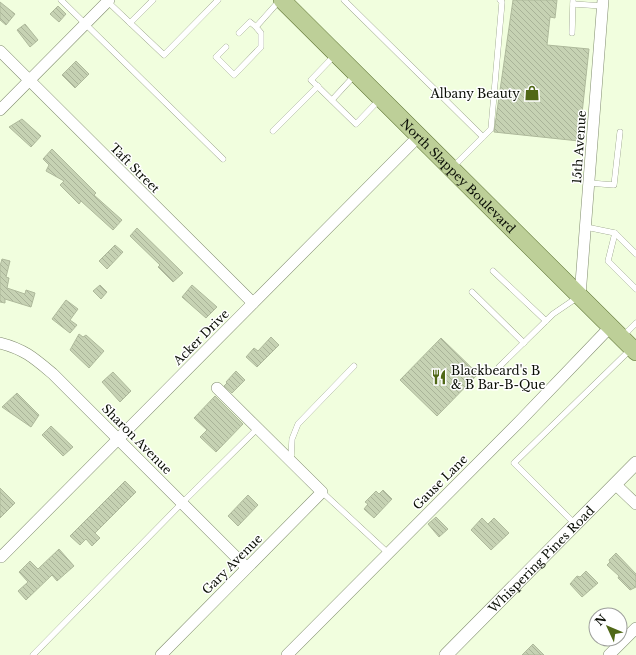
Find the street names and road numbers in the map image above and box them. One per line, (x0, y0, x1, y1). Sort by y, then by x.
street label: 15th Avenue (569, 110, 589, 184)
street label: North Slappey Boulevard (398, 115, 519, 236)
street label: Taft Street (107, 140, 163, 196)
street label: Acker Drive (169, 306, 232, 369)
street label: Sharon Avenue (99, 401, 175, 477)
street label: Gause Lane (409, 451, 471, 513)
street label: Whispering Pines Road (484, 503, 597, 616)
street label: Gary Avenue (199, 531, 265, 597)

